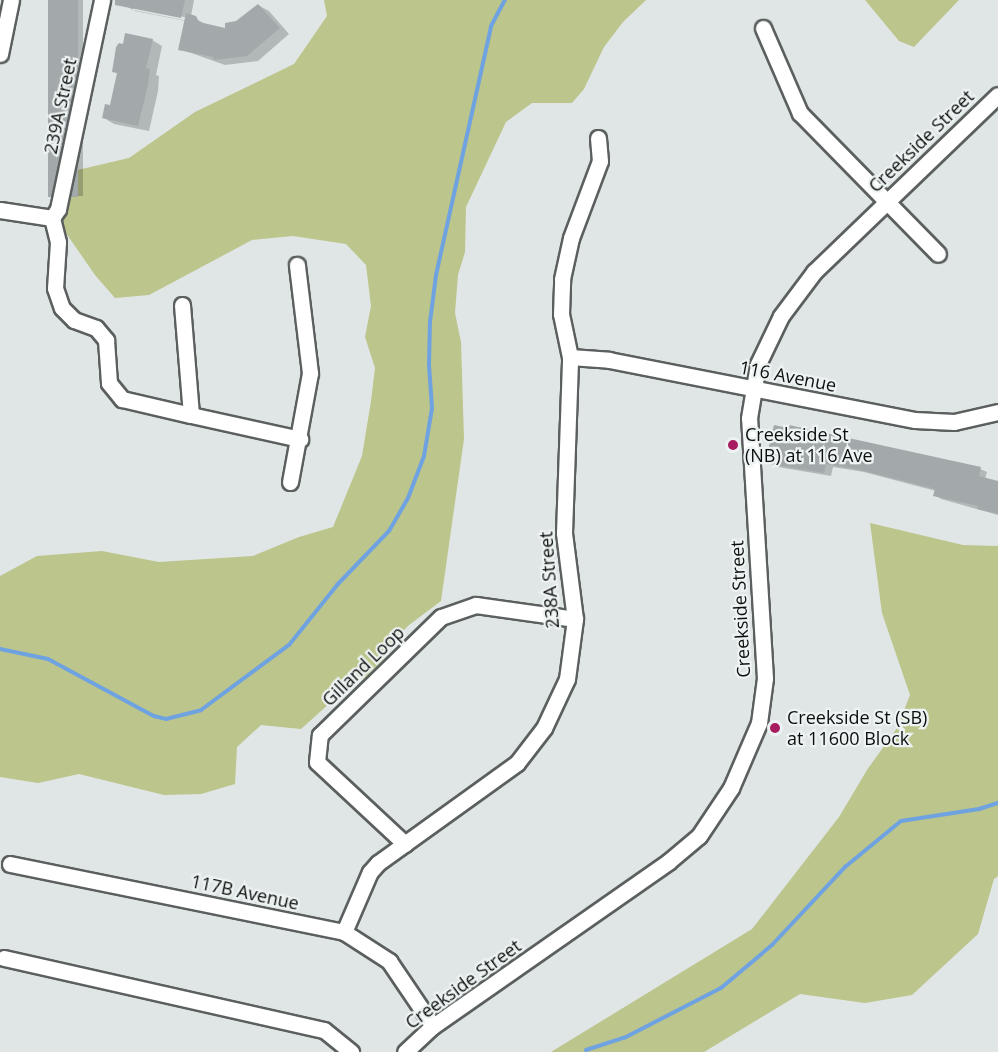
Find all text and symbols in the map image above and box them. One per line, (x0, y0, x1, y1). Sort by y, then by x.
street label: 239A Street (39, 56, 81, 156)
street label: Creekside Street (864, 85, 978, 197)
street label: 116 Avenue (738, 356, 838, 396)
place label: Creekside St (NB) at 116 Ave (745, 424, 873, 466)
marker: Creekside St (NB) at 116 Ave (726, 438, 740, 452)
street label: 238A Street (535, 531, 563, 629)
street label: Creekside Street (726, 540, 754, 678)
street label: Gilland Loop (318, 622, 408, 710)
place label: Creekside St (SB) at 11600 Block (787, 707, 927, 750)
marker: Creekside St (SB) at 11600 Block (768, 721, 782, 735)
street label: 117B Avenue (189, 870, 301, 914)
street label: Creekside Street (401, 935, 525, 1033)

